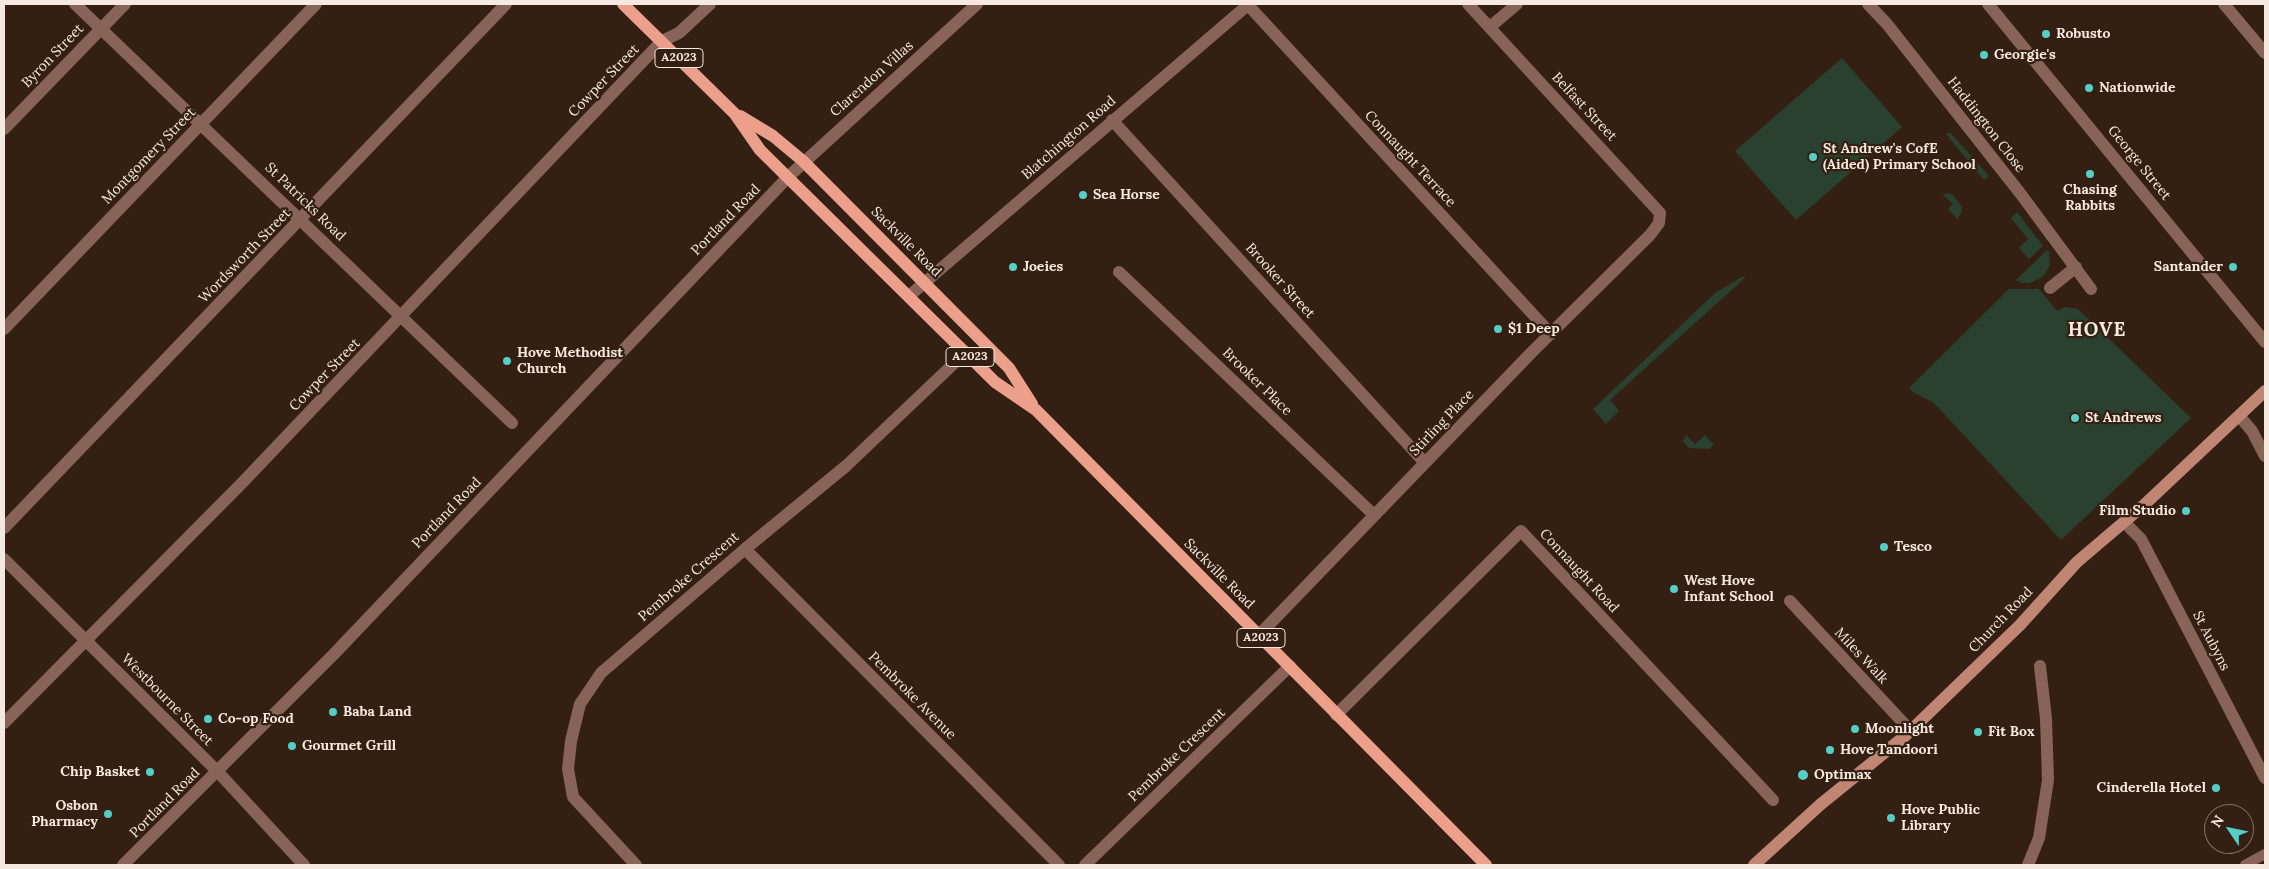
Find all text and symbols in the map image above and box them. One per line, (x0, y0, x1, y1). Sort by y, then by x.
street label: Byron Street (18, 21, 88, 91)
place label: Robusto (2056, 26, 2110, 42)
marker: Robusto (2040, 28, 2052, 40)
street label: Clarendon Villas (827, 37, 917, 121)
street label: Cowper Street (565, 41, 643, 121)
place label: Georgie's (1994, 47, 2056, 63)
road number: A2023 (655, 48, 703, 68)
marker: Georgie's (1978, 49, 1990, 61)
street label: Belfast Street (1548, 69, 1620, 145)
street label: Haddington Close (1943, 74, 2029, 176)
place label: Nationwide (2099, 80, 2176, 96)
marker: Nationwide (2083, 82, 2095, 94)
street label: Blatchington Road (1019, 93, 1119, 183)
street label: Montgomery Street (99, 104, 199, 208)
street label: Connaught Terrace (1361, 107, 1459, 211)
street label: George Street (2104, 122, 2174, 204)
place label: St Andrew's CofE (Aided) Primary School (1823, 141, 1976, 174)
marker: St Andrew's CofE (Aided) Primary School (1807, 151, 1819, 163)
street label: St Patricks Road (261, 159, 349, 245)
marker: Chasing Rabbits (2084, 168, 2096, 180)
street label: Portland Road (688, 181, 764, 259)
place label: Chasing Rabbits (2063, 182, 2117, 214)
place label: Sea Horse (1093, 187, 1160, 203)
marker: Sea Horse (1077, 189, 1089, 201)
street label: Sackville Road (867, 203, 945, 281)
street label: Wordsworth Street (196, 205, 294, 307)
street label: Brooker Street (1242, 240, 1318, 322)
place label: Joeies (1023, 259, 1063, 275)
place label: Santander (2154, 259, 2223, 275)
marker: Joeies (1007, 261, 1019, 273)
marker: Santander (2227, 261, 2239, 273)
district label: HOVE (2067, 320, 2127, 342)
place label: $1 Deep (1508, 321, 1560, 337)
marker: $1 Deep (1492, 323, 1504, 335)
street label: Cowper Street (286, 335, 364, 415)
place label: Hove Methodist Church (517, 345, 623, 378)
street label: Brooker Place (1219, 345, 1295, 419)
road number: A2023 (946, 348, 994, 367)
marker: Hove Methodist Church (501, 355, 513, 367)
street label: Stirling Place (1406, 386, 1478, 460)
place label: St Andrews (2085, 410, 2162, 426)
marker: St Andrews (2069, 412, 2081, 424)
street label: Portland Road (409, 474, 485, 552)
place label: Film Studio (2099, 503, 2176, 519)
marker: Film Studio (2180, 505, 2192, 517)
street label: Connaught Road (1536, 526, 1622, 616)
street label: Pembroke Crescent (635, 529, 743, 625)
street label: Sackville Road (1180, 535, 1258, 613)
place label: Tesco (1894, 539, 1932, 555)
marker: Tesco (1878, 541, 1890, 553)
place label: West Hove Infant School (1684, 573, 1774, 606)
marker: West Hove Infant School (1668, 583, 1680, 595)
street label: Church Road (1966, 584, 2036, 656)
street label: St Aubyns (2189, 608, 2233, 674)
street label: Miles Walk (1831, 625, 1891, 687)
road number: A2023 (1237, 628, 1285, 648)
street label: Pembroke Avenue (865, 649, 959, 743)
street label: Westbourne Street (118, 651, 216, 749)
place label: Baba Land (343, 704, 412, 720)
street label: Pembroke Crescent (1125, 704, 1229, 806)
marker: Baba Land (327, 706, 339, 718)
place label: Co-op Food (218, 711, 294, 727)
marker: Co-op Food (202, 713, 214, 725)
place label: Moonlight (1865, 721, 1934, 737)
marker: Moonlight (1849, 723, 1861, 735)
place label: Fit Box (1988, 724, 2035, 740)
marker: Fit Box (1972, 726, 1984, 738)
place label: Gourmet Grill (302, 738, 396, 754)
marker: Gourmet Grill (286, 740, 298, 752)
place label: Hove Tandoori (1840, 742, 1938, 758)
marker: Hove Tandoori (1824, 744, 1836, 756)
place label: Chip Basket (60, 764, 140, 780)
street label: Portland Road (126, 764, 204, 842)
marker: Chip Basket (144, 766, 156, 778)
place label: Optimax (1814, 767, 1871, 783)
marker: Optimax (1796, 768, 1810, 782)
place label: Cinderella Hotel (2097, 780, 2206, 796)
marker: Cinderella Hotel (2210, 782, 2222, 794)
place label: Osbon Pharmacy (31, 798, 98, 830)
place label: Hove Public Library (1901, 802, 1980, 834)
north arrow (2204, 804, 2254, 854)
marker: Osbon Pharmacy (102, 808, 114, 820)
marker: Hove Public Library (1885, 812, 1897, 824)
text: N (2207, 812, 2228, 831)

